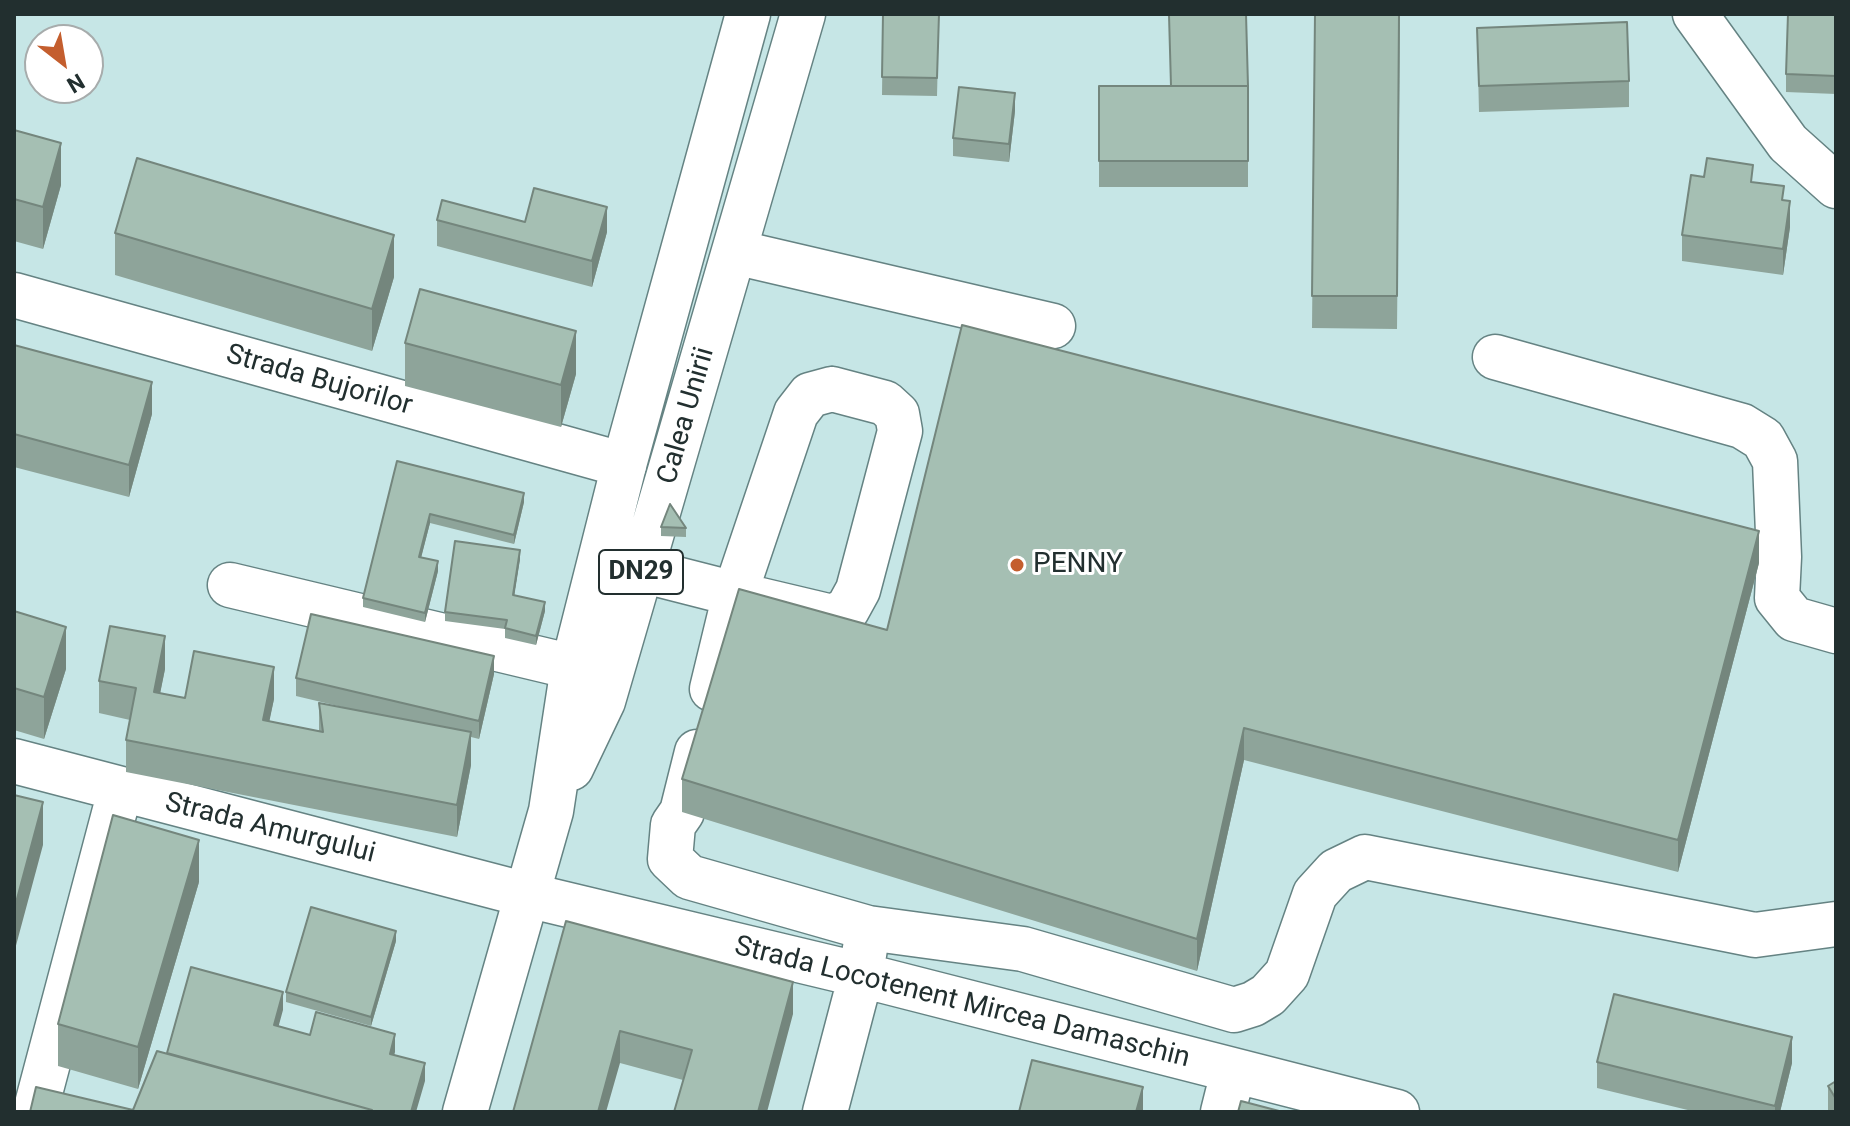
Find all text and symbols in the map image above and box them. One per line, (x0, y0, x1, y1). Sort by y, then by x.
north arrow (24, 24, 104, 104)
text: N (62, 69, 89, 98)
street label: Strada Bujorilor (222, 338, 416, 424)
street label: Calea Unirii (651, 344, 723, 488)
place label: PENNY (1033, 548, 1123, 582)
road number: DN29 (599, 550, 683, 594)
marker: PENNY (1008, 556, 1026, 574)
street label: Strada Amurgului (161, 787, 379, 871)
street label: Strada Locotenent Mircea Damaschin (731, 930, 1193, 1076)

